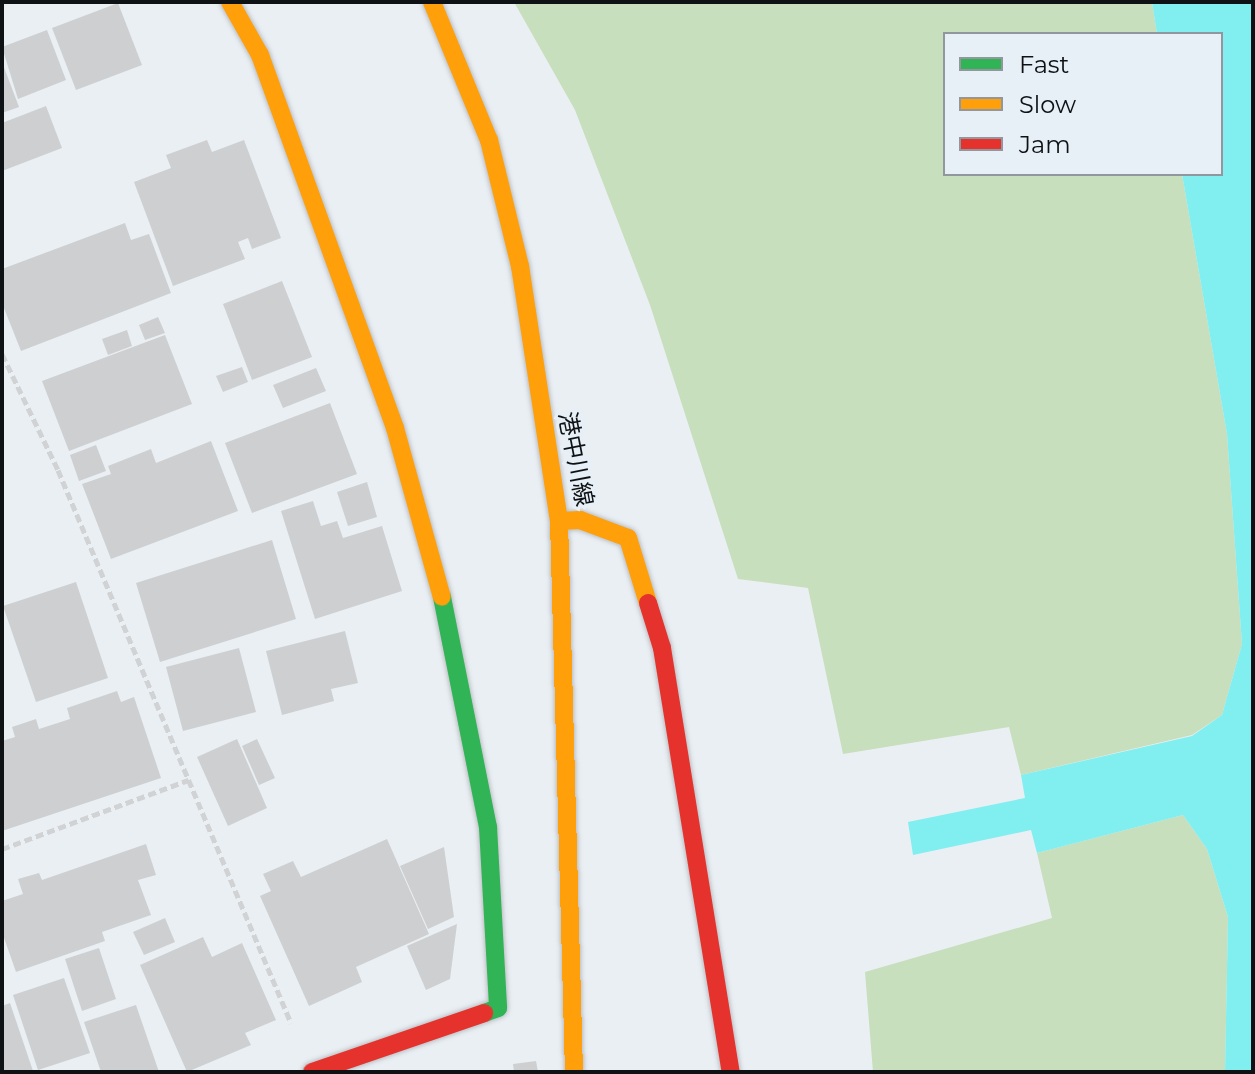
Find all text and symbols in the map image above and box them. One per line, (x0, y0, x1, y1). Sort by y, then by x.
legend (943, 32, 1223, 176)
text: Fast (1019, 50, 1069, 79)
text: Slow (1019, 90, 1076, 119)
text: Jam (1019, 130, 1071, 159)
street label: 港中川線 (553, 409, 599, 509)

